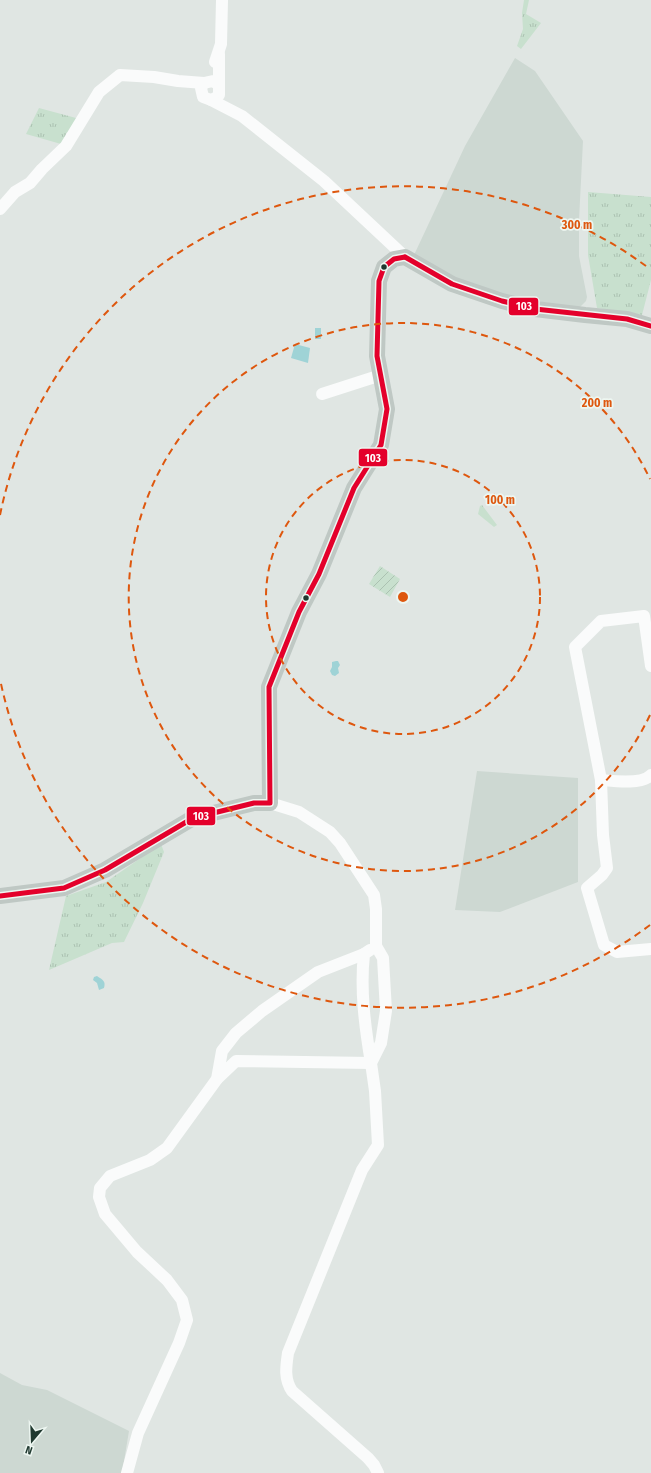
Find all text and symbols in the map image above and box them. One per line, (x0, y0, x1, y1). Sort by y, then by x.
text: 300 m (561, 218, 592, 232)
unlabelled marker (379, 262, 389, 272)
line badge: 103 (508, 297, 539, 316)
text: 103 (516, 300, 532, 313)
text: 200 m (581, 396, 612, 410)
line badge: 103 (358, 448, 388, 467)
text: 103 (365, 452, 381, 465)
text: 100 m (485, 493, 515, 507)
centre of rings (396, 590, 410, 604)
unlabelled marker (301, 593, 311, 603)
line badge: 103 (186, 806, 216, 826)
text: 103 (193, 810, 209, 823)
north arrow (12, 1421, 52, 1461)
text: N (24, 1443, 34, 1457)

